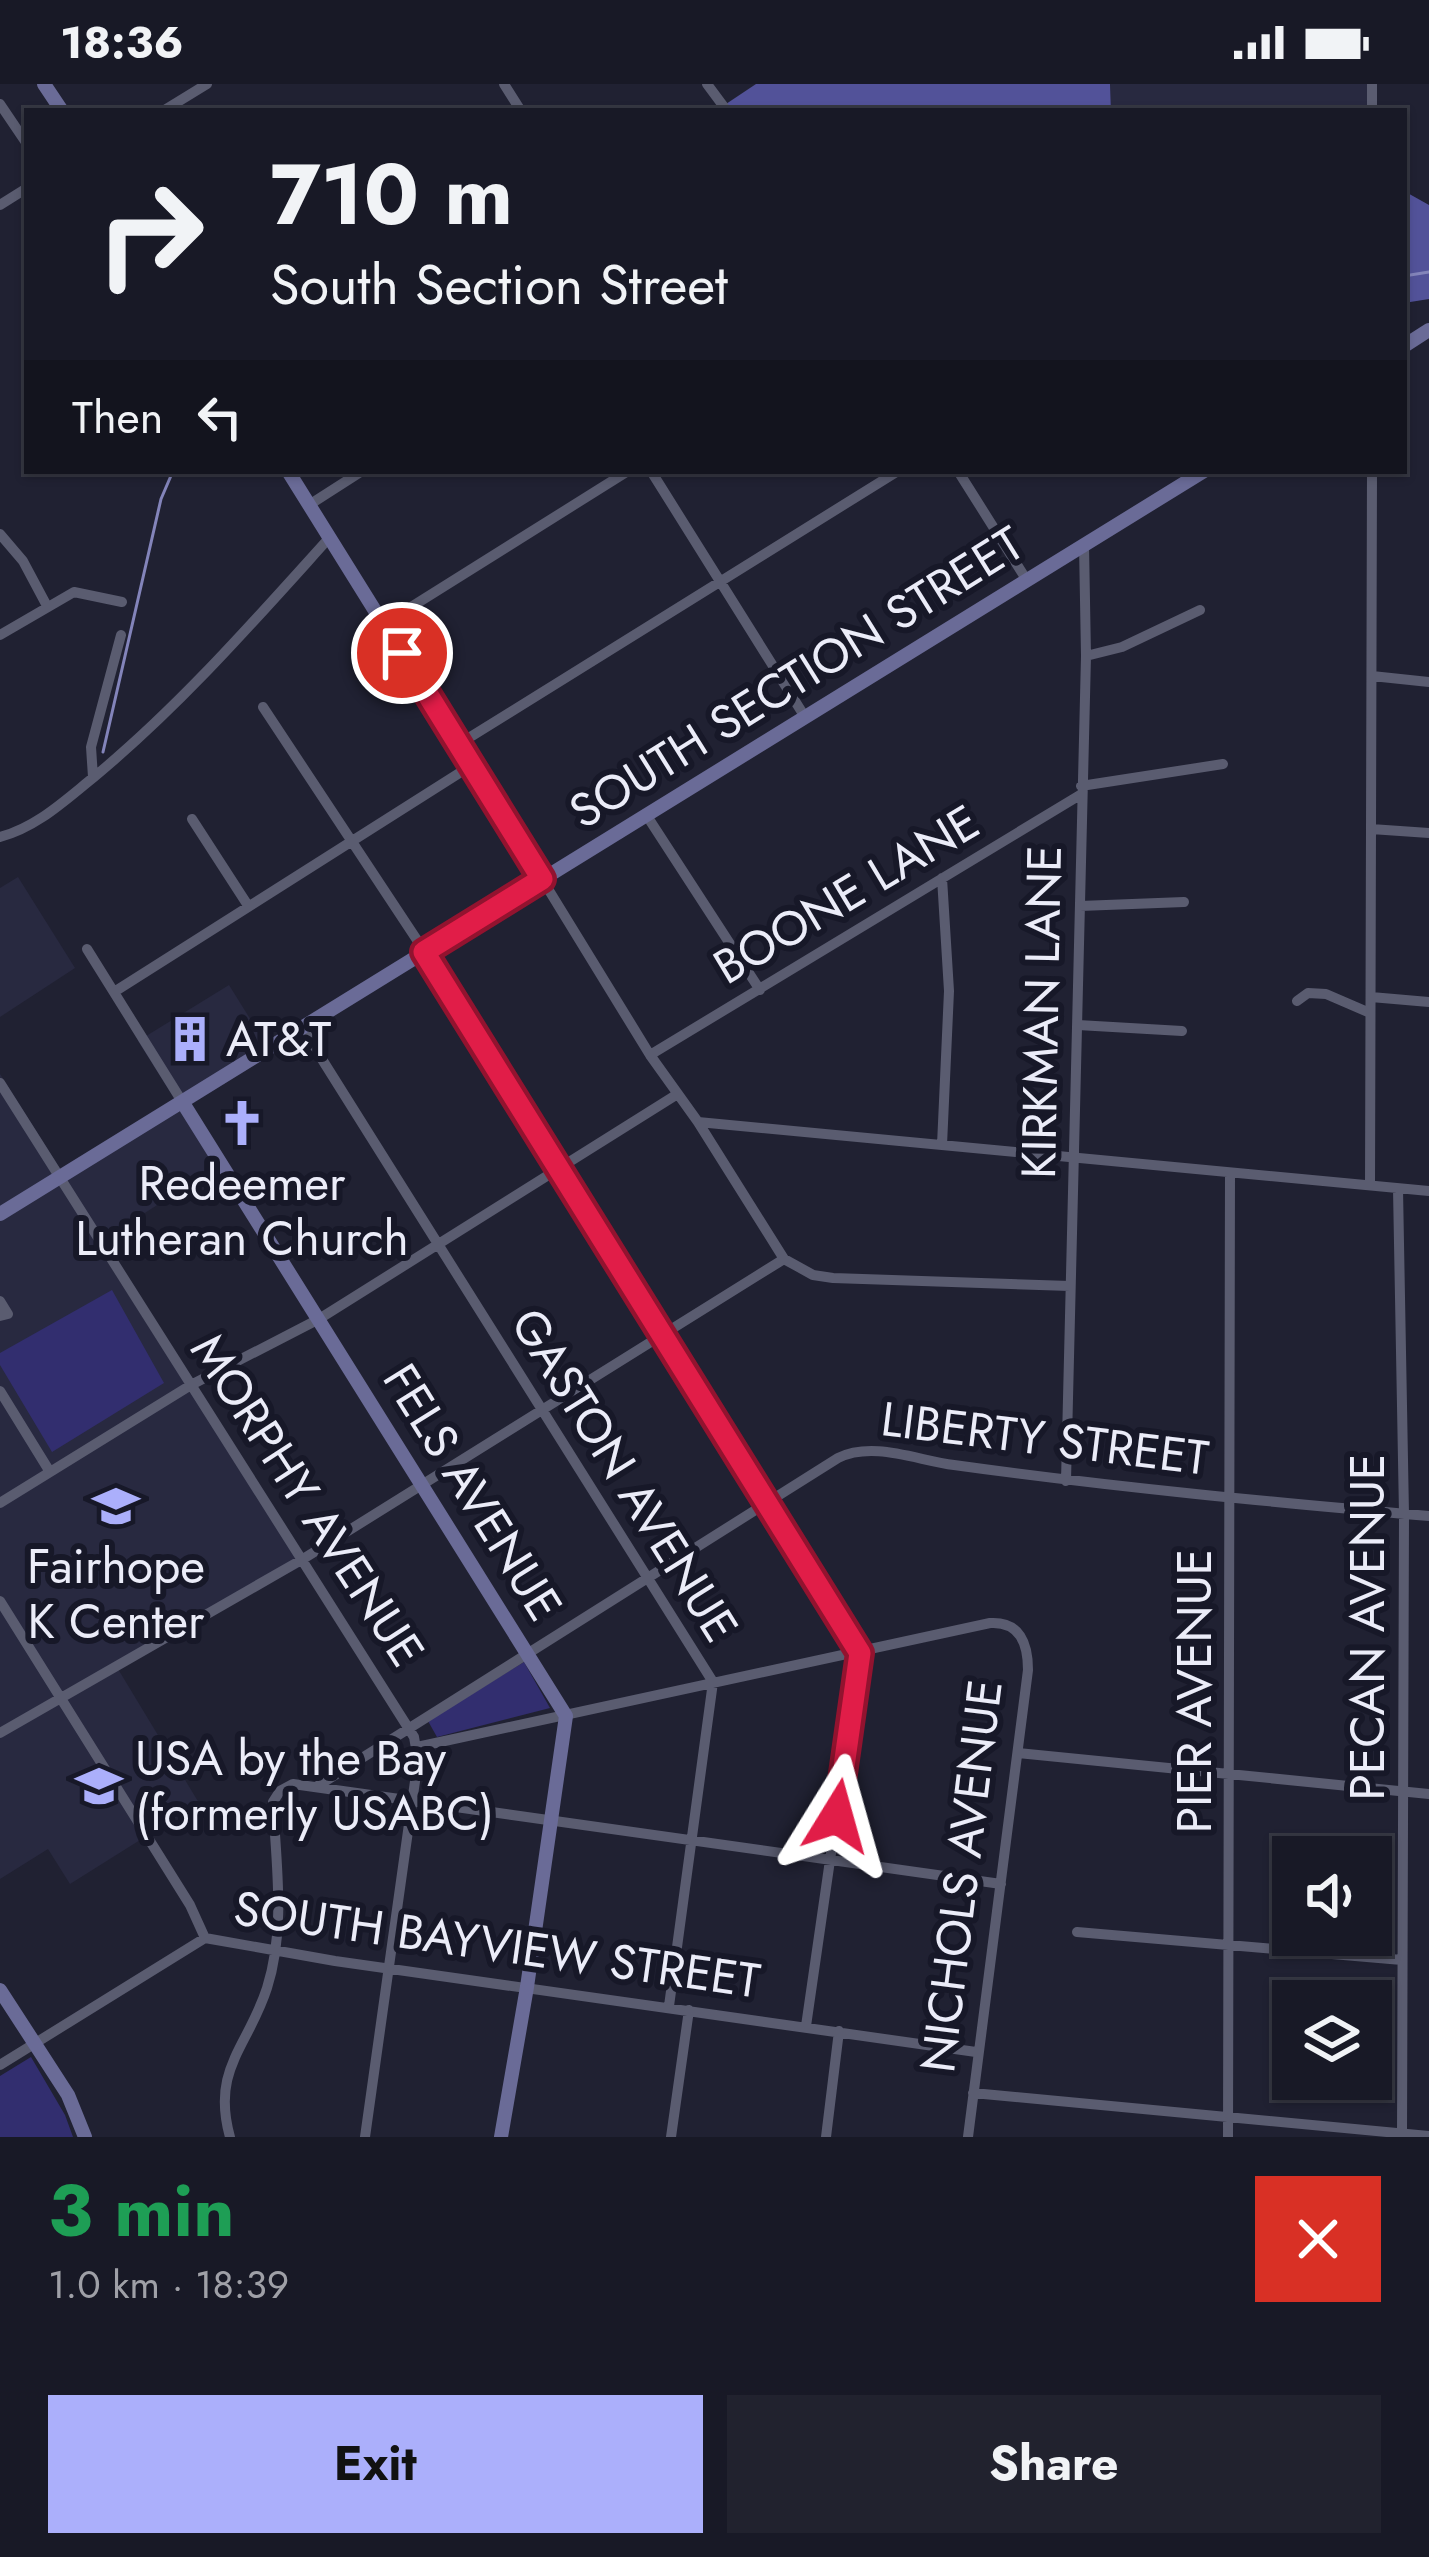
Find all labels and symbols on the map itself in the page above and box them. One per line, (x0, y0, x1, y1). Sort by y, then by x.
street label: SOUTH SECTION STREET (556, 509, 1037, 845)
pin (351, 602, 453, 704)
street label: BOONE LANE (700, 788, 992, 1001)
street label: KIRKMAN LANE (1004, 845, 1079, 1179)
place label: AT&T (226, 1005, 331, 1074)
building icon: AT&T (165, 1014, 215, 1064)
church icon: Redeemer Lutheran Church (217, 1098, 267, 1148)
place label: Redeemer Lutheran Church (75, 1149, 409, 1273)
street label: GASTON AVENUE (494, 1295, 755, 1655)
street label: MORPHY AVENUE (174, 1320, 441, 1680)
street label: FELS AVENUE (366, 1350, 579, 1634)
street label: LIBERTY STREET (877, 1384, 1212, 1493)
street label: PECAN AVENUE (1333, 1454, 1402, 1800)
school or university icon: Fairhope K Center (91, 1481, 141, 1531)
place label: Fairhope K Center (27, 1532, 205, 1656)
street label: PIER AVENUE (1160, 1549, 1229, 1833)
street label: NICHOLS AVENUE (903, 1676, 1020, 2076)
place label: USA by the Bay (formerly USABC) (135, 1724, 494, 1848)
position arrow (774, 1753, 900, 1879)
school or university icon: USA by the Bay (formerly USABC) (74, 1761, 124, 1811)
street label: SOUTH BAYVIEW STREET (229, 1873, 764, 2016)

